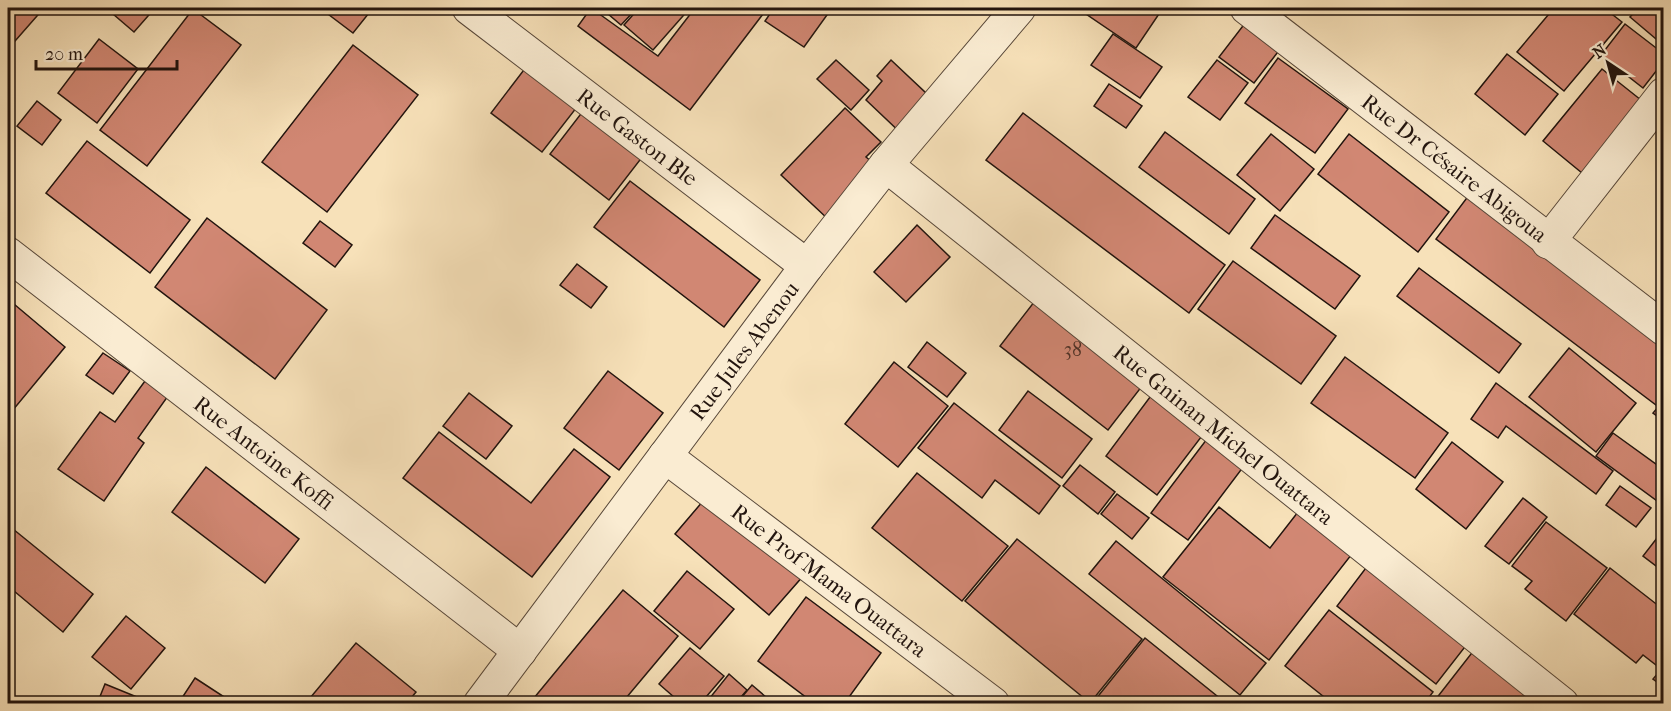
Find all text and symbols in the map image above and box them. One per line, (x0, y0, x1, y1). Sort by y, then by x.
scale bar (36, 33, 177, 71)
north arrow (1578, 33, 1638, 93)
text: N (1589, 40, 1611, 63)
text: 20 m (45, 44, 83, 65)
street label: Rue Gaston Ble (571, 83, 703, 192)
street label: Rue Dr Césaire Abigoua (1356, 89, 1553, 249)
street label: Rue Jules Abenou (684, 276, 805, 426)
house number: 38 (1064, 338, 1082, 361)
street label: Rue Gninan Michel Ouattara (1108, 339, 1339, 531)
street label: Rue Antoine Koffi (188, 391, 339, 516)
street label: Rue Prof Mama Ouattara (726, 499, 932, 664)

